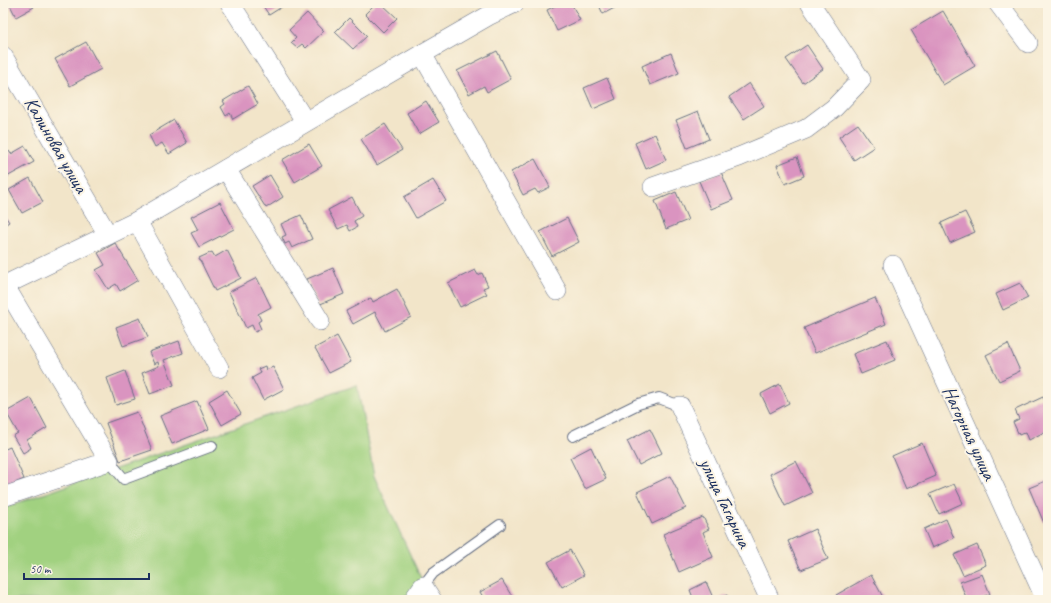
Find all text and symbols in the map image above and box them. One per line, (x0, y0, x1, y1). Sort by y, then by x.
street label: Калиновая улица (19, 93, 94, 198)
street label: Нагорная улица (937, 382, 1002, 485)
street label: улица Гагарина (693, 453, 757, 553)
scale bar (24, 555, 149, 581)
text: 50 m (30, 561, 52, 577)

